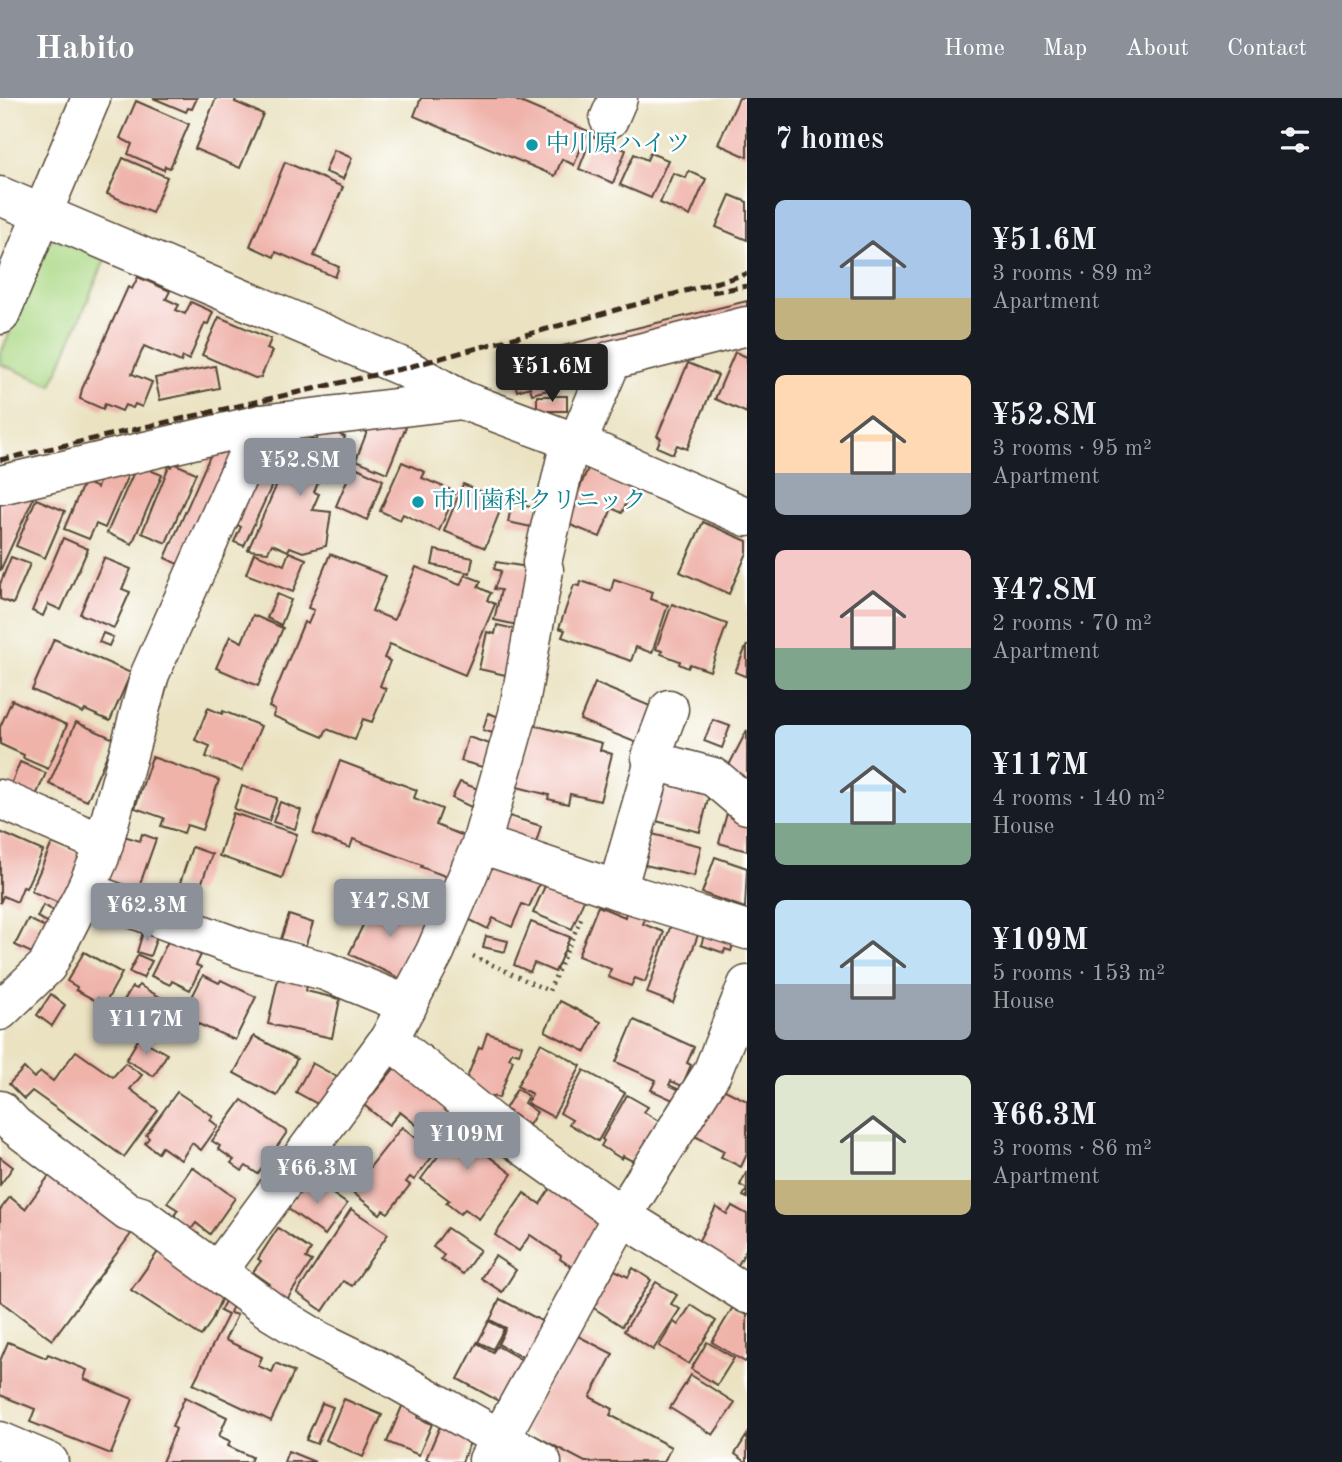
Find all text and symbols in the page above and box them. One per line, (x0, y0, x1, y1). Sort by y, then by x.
text: Habito (35, 33, 135, 66)
text: Home (944, 37, 1005, 61)
text: Map (1043, 37, 1087, 61)
text: About (1125, 37, 1189, 61)
text: Contact (1227, 37, 1307, 61)
icon: filters (1276, 121, 1314, 159)
text: 7 homes (775, 125, 884, 155)
place label: 中川原ハイツ (546, 130, 690, 157)
marker: 中川原ハイツ (524, 137, 540, 153)
text: ¥51.6M (992, 226, 1097, 256)
icon: home (831, 228, 915, 312)
text: 3 rooms · 89 m² (992, 262, 1152, 285)
text: Apartment (992, 290, 1100, 313)
pin: ¥51.6M (495, 344, 609, 404)
text: ¥51.6M (512, 355, 592, 378)
text: ¥52.8M (992, 401, 1097, 431)
icon: home (831, 403, 915, 487)
text: 3 rooms · 95 m² (992, 437, 1152, 460)
pin: ¥52.8M (243, 438, 357, 498)
text: ¥52.8M (260, 449, 340, 472)
text: Apartment (992, 465, 1100, 488)
place label: 市川歯科クリニック (432, 487, 647, 514)
marker: 市川歯科クリニック (410, 494, 426, 510)
text: ¥47.8M (992, 576, 1097, 606)
icon: home (831, 578, 915, 662)
text: 2 rooms · 70 m² (992, 612, 1152, 635)
text: Apartment (992, 640, 1100, 663)
text: ¥117M (992, 751, 1088, 781)
icon: home (831, 753, 915, 837)
text: 4 rooms · 140 m² (992, 787, 1165, 810)
text: House (992, 815, 1054, 838)
pin: ¥47.8M (333, 880, 447, 939)
pin: ¥62.3M (90, 884, 204, 943)
text: ¥47.8M (350, 890, 430, 913)
text: ¥62.3M (107, 894, 187, 917)
text: ¥109M (992, 926, 1088, 956)
icon: home (831, 928, 915, 1012)
text: 5 rooms · 153 m² (992, 962, 1165, 985)
text: House (992, 990, 1054, 1013)
pin: ¥117M (97, 998, 195, 1057)
text: ¥117M (109, 1008, 183, 1031)
text: ¥66.3M (992, 1101, 1097, 1131)
icon: home (831, 1103, 915, 1187)
pin: ¥109M (418, 1112, 516, 1172)
text: ¥109M (430, 1123, 504, 1146)
text: 3 rooms · 86 m² (992, 1137, 1152, 1160)
pin: ¥66.3M (260, 1146, 374, 1206)
text: ¥66.3M (277, 1157, 357, 1180)
text: Apartment (992, 1165, 1100, 1188)

